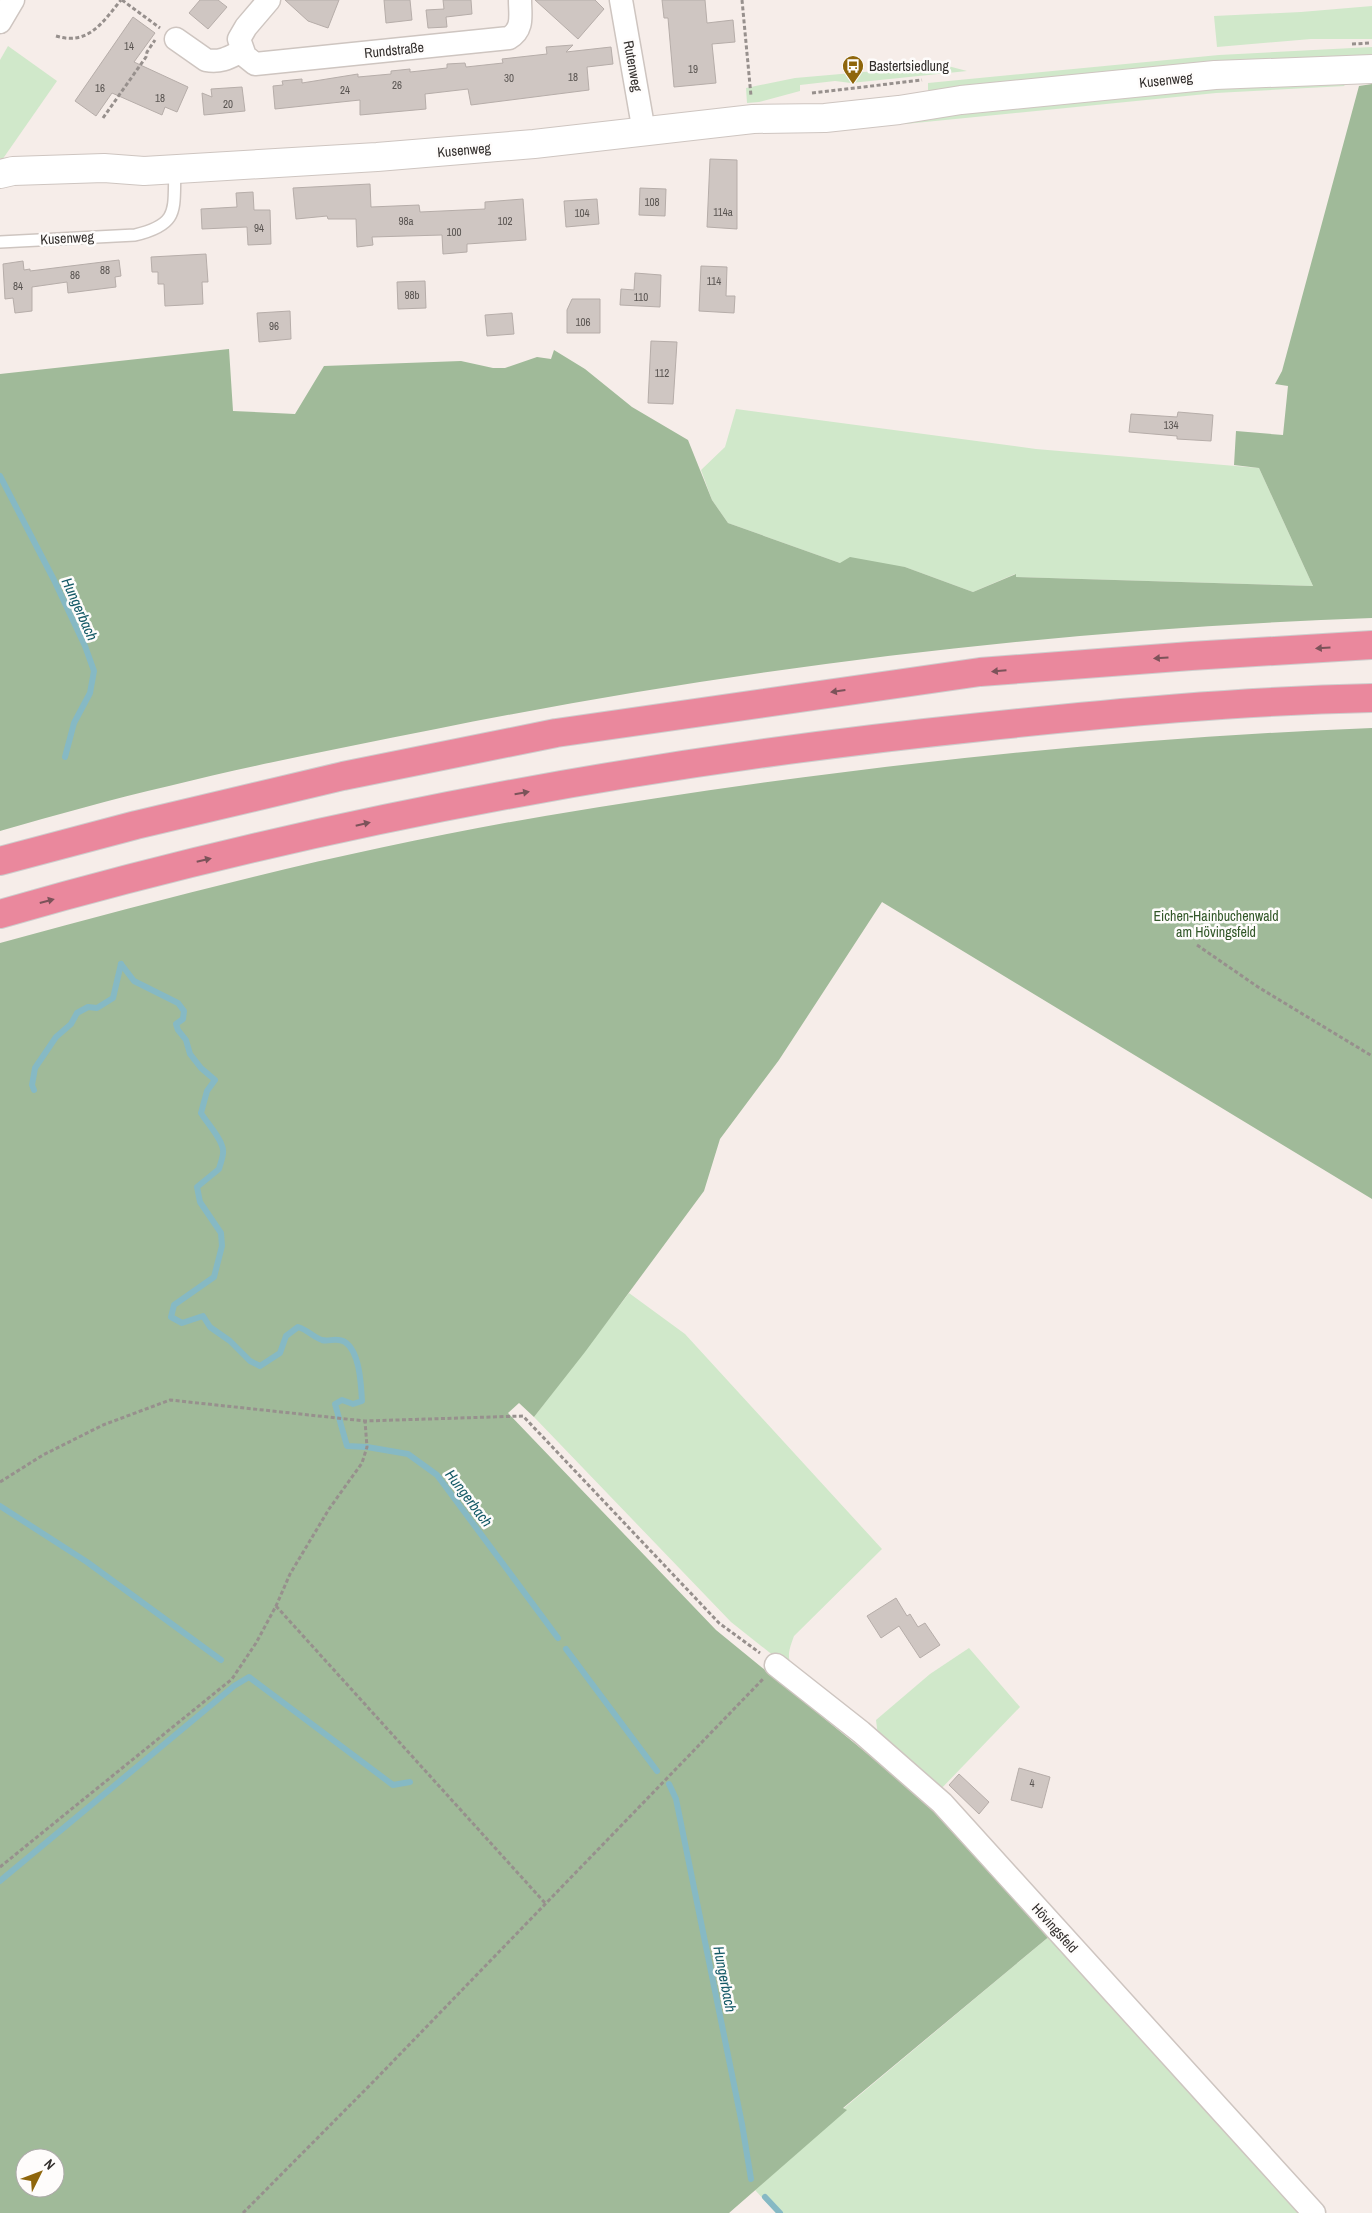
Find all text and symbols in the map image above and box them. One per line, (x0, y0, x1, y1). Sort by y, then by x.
street label: Rundstraße (363, 38, 425, 62)
house number: 14 (124, 39, 134, 53)
street label: Rutenweg (620, 39, 646, 94)
bus stop icon: Bastertsiedlung (841, 54, 865, 85)
place label: Bastertsiedlung (869, 57, 949, 75)
house number: 19 (688, 62, 698, 76)
street label: Kusenweg (1138, 68, 1194, 92)
house number: 18 (568, 70, 578, 84)
house number: 30 (504, 71, 514, 85)
house number: 26 (392, 78, 402, 92)
house number: 16 (95, 81, 105, 95)
house number: 24 (340, 83, 350, 97)
house number: 18 (155, 91, 165, 105)
house number: 20 (223, 97, 233, 111)
street label: Kusenweg (437, 139, 492, 161)
house number: 108 (644, 195, 660, 209)
house number: 114a (713, 205, 733, 219)
house number: 104 (574, 206, 590, 220)
house number: 98a (398, 214, 414, 228)
house number: 102 (497, 214, 513, 228)
house number: 94 (254, 221, 264, 235)
house number: 100 (446, 225, 462, 239)
street label: Kusenweg (40, 228, 95, 248)
house number: 88 (100, 263, 110, 277)
house number: 86 (70, 268, 80, 282)
house number: 114 (707, 274, 721, 288)
house number: 84 (13, 279, 23, 293)
house number: 98b (404, 288, 420, 302)
house number: 110 (634, 290, 648, 304)
house number: 106 (575, 315, 591, 329)
house number: 96 (269, 319, 279, 333)
house number: 112 (655, 366, 669, 380)
house number: 134 (1163, 418, 1179, 432)
water label: Hungerbach (57, 574, 103, 644)
one-way arrow (1315, 645, 1331, 653)
one-way arrow (1153, 654, 1169, 662)
one-way arrow (991, 667, 1007, 675)
one-way arrow (830, 688, 846, 696)
one-way arrow (515, 788, 531, 796)
one-way arrow (355, 820, 370, 828)
one-way arrow (197, 856, 212, 864)
one-way arrow (39, 897, 55, 905)
park label: Eichen-Hainbuchenwald am Hövingsfeld (1153, 907, 1279, 941)
water label: Hungerbach (440, 1465, 498, 1531)
house number: 4 (1029, 1776, 1035, 1790)
street label: Hövingsfeld (1028, 1899, 1082, 1957)
water label: Hungerbach (708, 1944, 742, 2014)
north arrow (15, 2148, 65, 2198)
text: N (40, 2155, 59, 2173)

